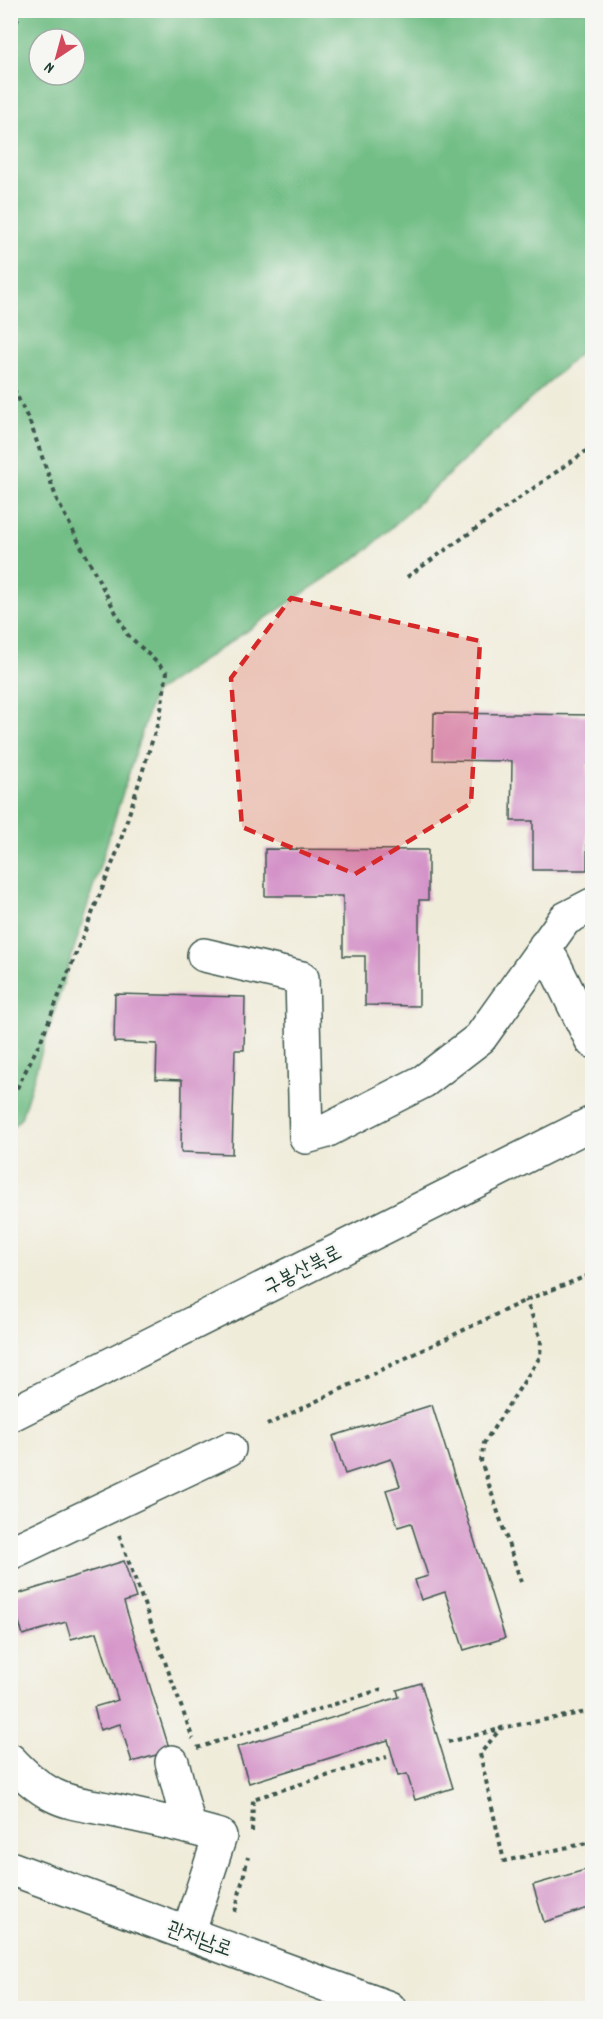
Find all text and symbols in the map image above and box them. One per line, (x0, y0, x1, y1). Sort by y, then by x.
north arrow (27, 27, 87, 87)
text: N (40, 55, 60, 79)
street label: 구봉산북로 (259, 1239, 348, 1304)
street label: 관저남로 (162, 1915, 236, 1966)

